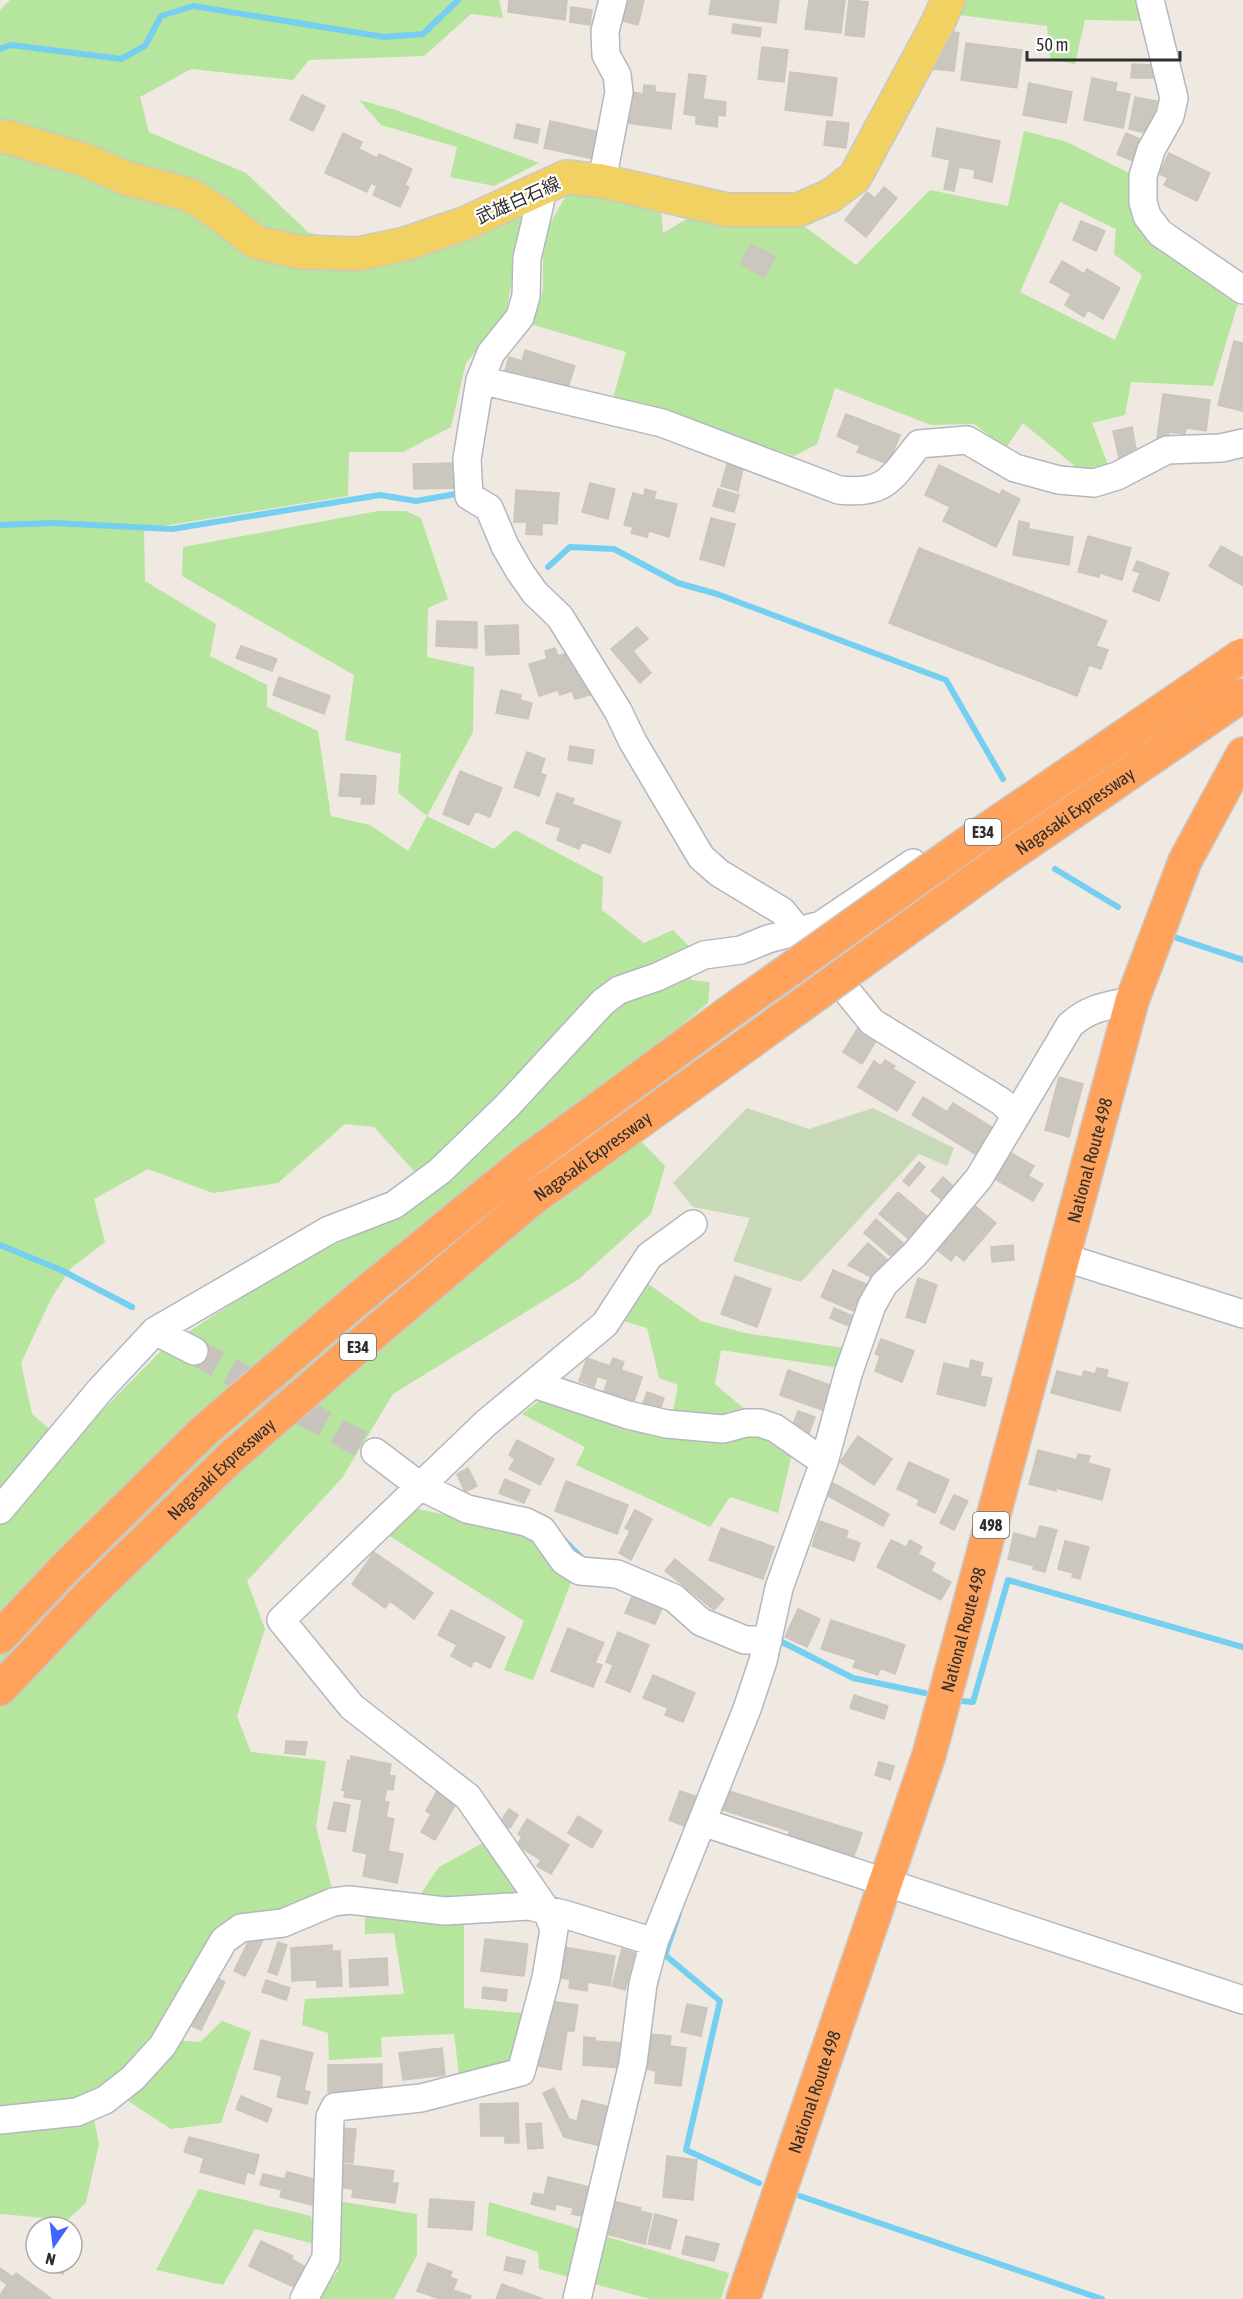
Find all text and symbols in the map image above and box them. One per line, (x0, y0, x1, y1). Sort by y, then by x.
scale bar (1027, 24, 1180, 62)
text: 50 m (1036, 34, 1068, 55)
street label: 武雄白石線 (473, 172, 563, 228)
street label: Nagasaki Expressway (1011, 763, 1138, 859)
road number: E34 (965, 819, 1001, 845)
street label: National Route 498 (1062, 1095, 1116, 1225)
street label: Nagasaki Expressway (529, 1106, 655, 1205)
road number: E34 (340, 1334, 376, 1360)
street label: Nagasaki Expressway (163, 1413, 279, 1524)
road number: 498 (973, 1512, 1009, 1538)
street label: National Route 498 (936, 1565, 990, 1694)
street label: National Route 498 (783, 2028, 845, 2156)
north arrow (24, 2215, 84, 2275)
text: N (44, 2250, 57, 2269)

